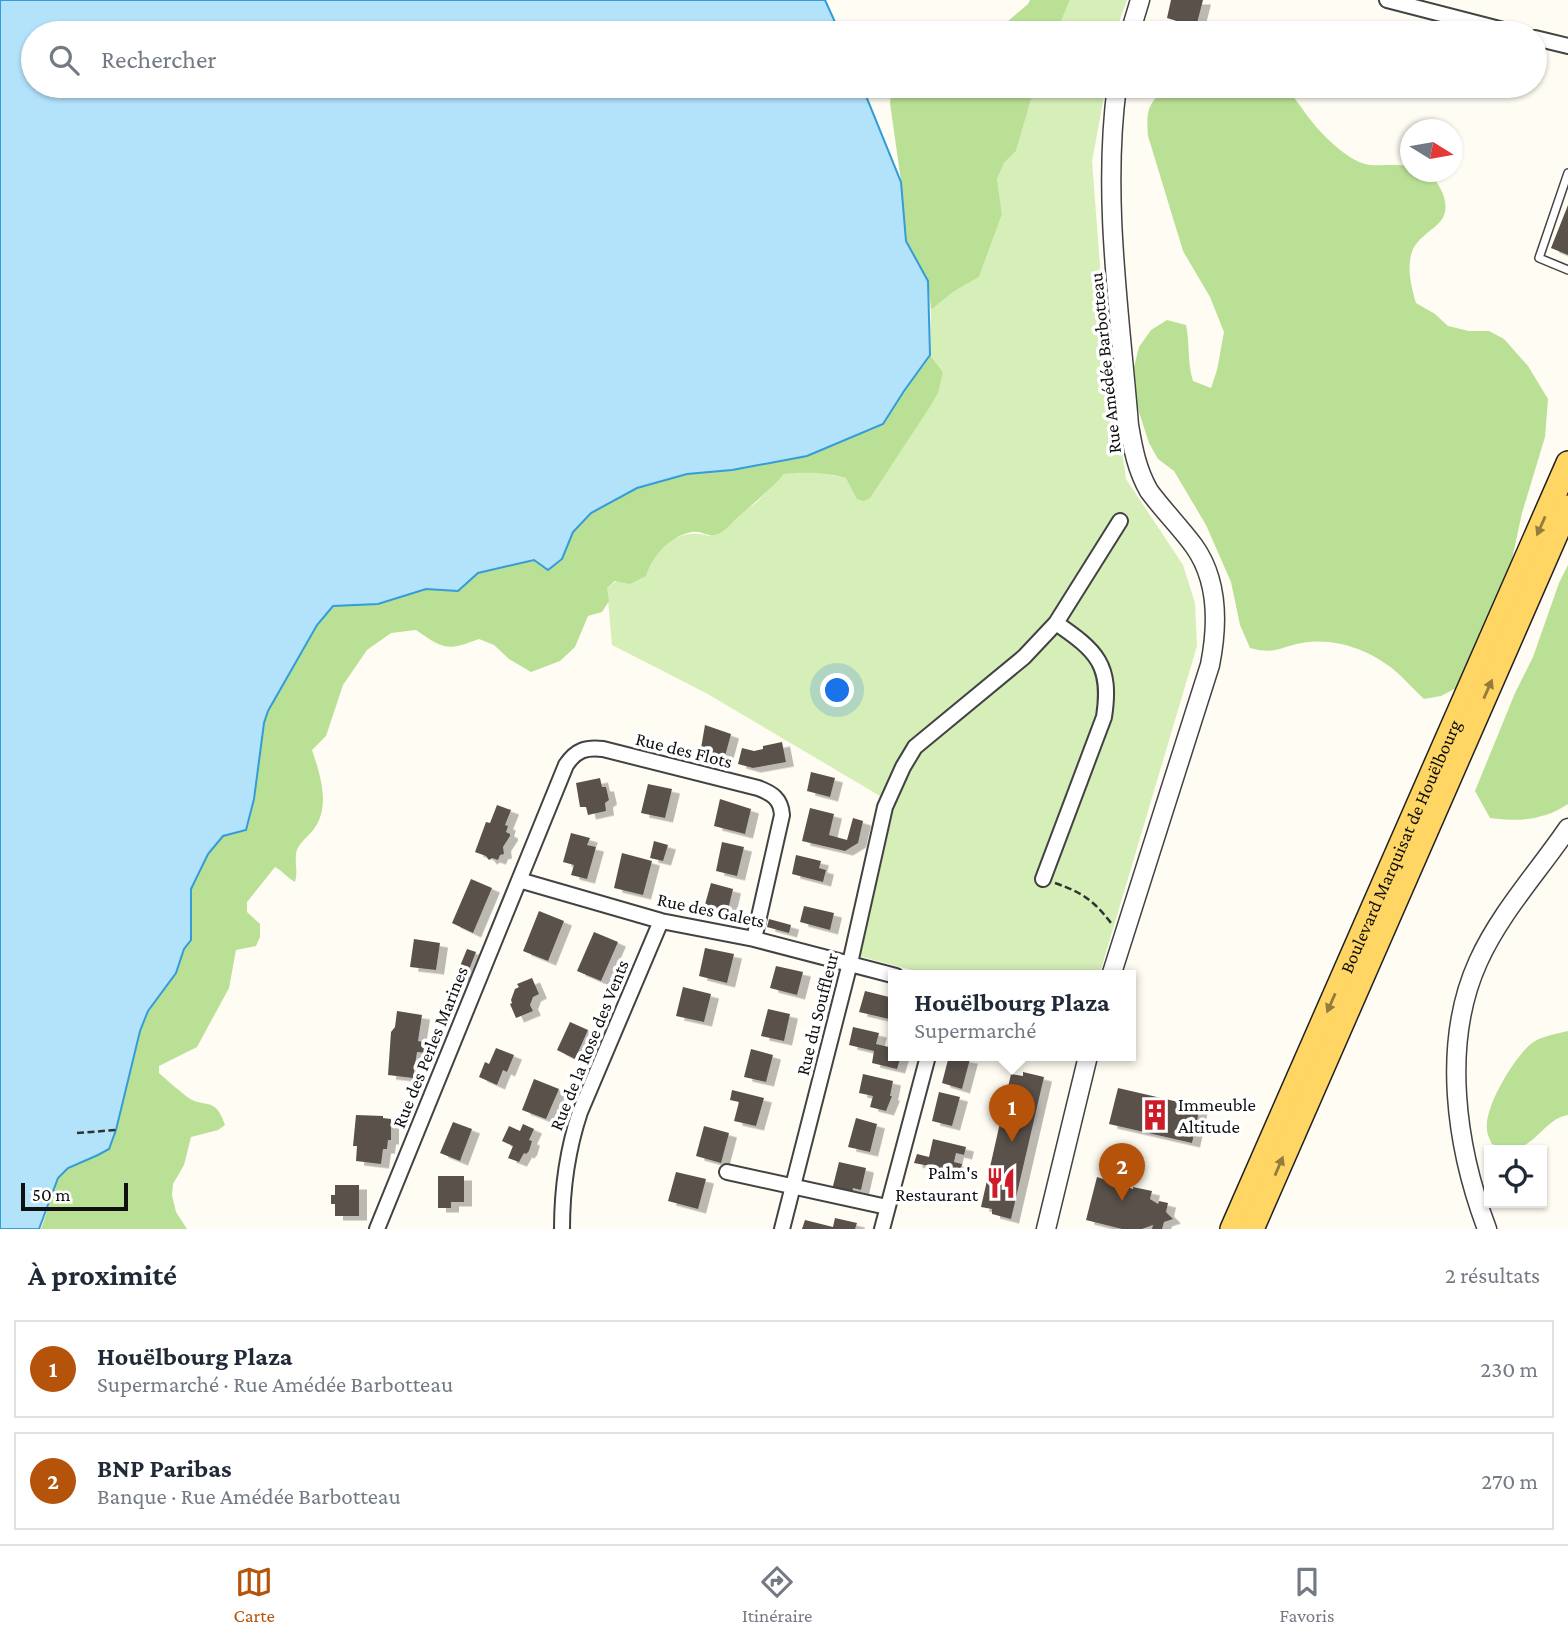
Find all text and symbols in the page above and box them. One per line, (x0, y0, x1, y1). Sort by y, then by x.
search box (21, 21, 1547, 98)
icon: search (45, 41, 83, 79)
text: Rechercher (101, 45, 217, 74)
north arrow (1400, 119, 1463, 182)
street label: Rue Amédée Barbotteau (1085, 272, 1125, 454)
one-way arrow (1535, 516, 1546, 537)
your location (820, 673, 854, 707)
one-way arrow (1483, 678, 1494, 699)
street label: Boulevard Marquisat de Houëlbourg (1335, 716, 1465, 976)
street label: Rue des Flots (633, 728, 735, 772)
street label: Rue des Galets (655, 888, 767, 932)
street label: Rue du Souffleur (792, 950, 842, 1077)
street label: Rue de la Rose des Vents (545, 957, 633, 1133)
street label: Rue des Perles Marines (388, 963, 472, 1131)
popup (888, 970, 1136, 1061)
text: Houëlbourg Plaza (914, 988, 1110, 1017)
one-way arrow (1325, 993, 1336, 1014)
text: Supermarché (914, 1017, 1036, 1043)
pin: 1 (989, 1084, 1035, 1142)
place label: Immeuble Altitude (1178, 1094, 1256, 1137)
building icon: Immeuble Altitude (1138, 1098, 1172, 1132)
pin: 2 (1099, 1143, 1145, 1201)
map controls (1484, 1145, 1547, 1208)
button: locate (1484, 1145, 1547, 1208)
one-way arrow (1274, 1156, 1285, 1177)
place label: Palm's Restaurant (895, 1162, 979, 1205)
restaurant icon: Palm's Restaurant (984, 1166, 1018, 1200)
scale bar (21, 1180, 128, 1212)
text: 50 m (32, 1184, 71, 1205)
text: À proximité (28, 1258, 177, 1291)
text: 2 résultats (1445, 1262, 1540, 1288)
text: Houëlbourg Plaza (97, 1342, 293, 1371)
text: 1 (49, 1356, 57, 1382)
text: 230 m (1480, 1356, 1538, 1382)
text: Supermarché · Rue Amédée Barbotteau (97, 1371, 453, 1397)
text: BNP Paribas (97, 1454, 232, 1483)
text: 2 (47, 1468, 59, 1494)
text: 270 m (1481, 1468, 1538, 1494)
text: Banque · Rue Amédée Barbotteau (97, 1483, 401, 1509)
tab: Carte (234, 1563, 275, 1626)
tab: Itinéraire (742, 1563, 812, 1626)
tab: Favoris (1280, 1563, 1334, 1626)

